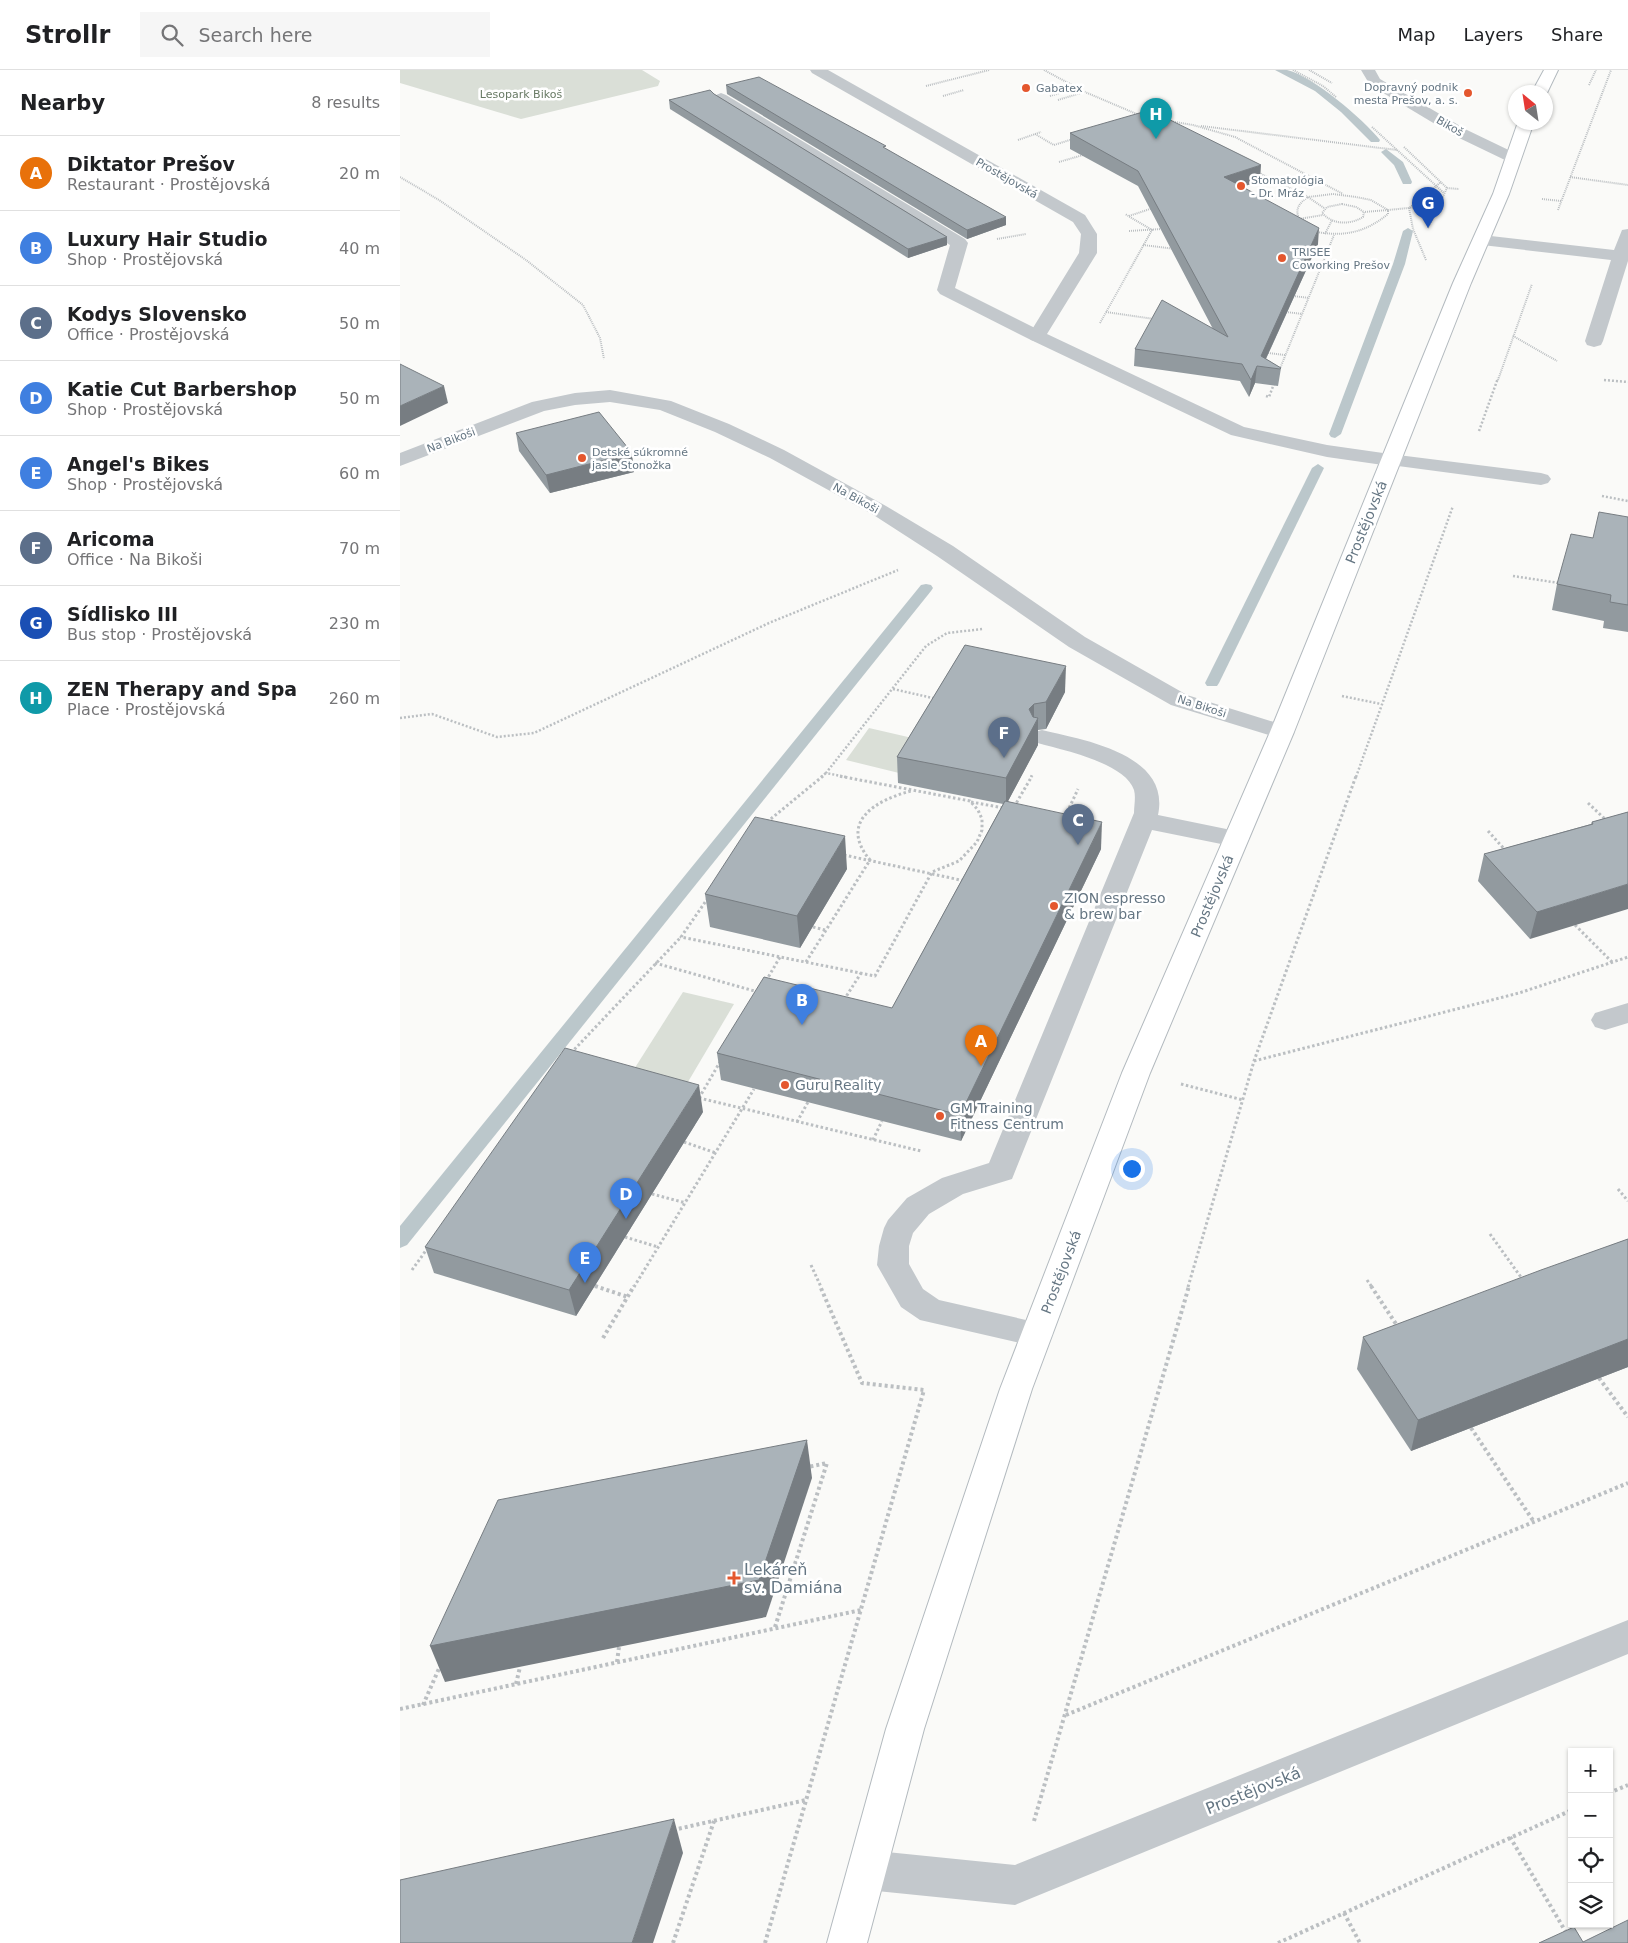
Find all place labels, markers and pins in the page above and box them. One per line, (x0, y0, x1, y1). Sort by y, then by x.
place label: Dopravný podnik mesta Prešov, a. s. (1354, 81, 1459, 107)
marker: Gabatex (1020, 82, 1032, 94)
place label: Gabatex (1036, 82, 1083, 95)
marker: Dopravný podnik mesta Prešov, a. s. (1462, 87, 1474, 99)
pin: H (1140, 98, 1172, 139)
place label: Stomatológia - Dr. Mráz (1251, 174, 1324, 200)
marker: Stomatológia - Dr. Mráz (1235, 180, 1247, 192)
pin: G (1412, 187, 1444, 228)
place label: TRISEE Coworking Prešov (1291, 246, 1390, 272)
marker: TRISEE Coworking Prešov (1276, 252, 1288, 264)
place label: Detské súkromné jasle Stonožka (591, 446, 688, 472)
marker: Detské súkromné jasle Stonožka (576, 452, 588, 464)
pin: F (988, 717, 1020, 758)
pin: C (1062, 804, 1094, 845)
place label: ZION espresso & brew bar (1064, 890, 1166, 922)
marker: ZION espresso & brew bar (1048, 900, 1060, 912)
pin: B (786, 984, 818, 1025)
pin: A (965, 1025, 997, 1066)
place label: Guru Reality (795, 1077, 882, 1093)
marker: Guru Reality (779, 1079, 791, 1091)
place label: GM Training Fitness Centrum (950, 1100, 1064, 1132)
marker: GM Training Fitness Centrum (934, 1110, 946, 1122)
pin: D (610, 1178, 642, 1219)
pin: E (569, 1242, 601, 1283)
place label: Lekáreň sv. Damiána (744, 1560, 843, 1597)
marker: Lekáreň sv. Damiána (728, 1572, 740, 1584)

